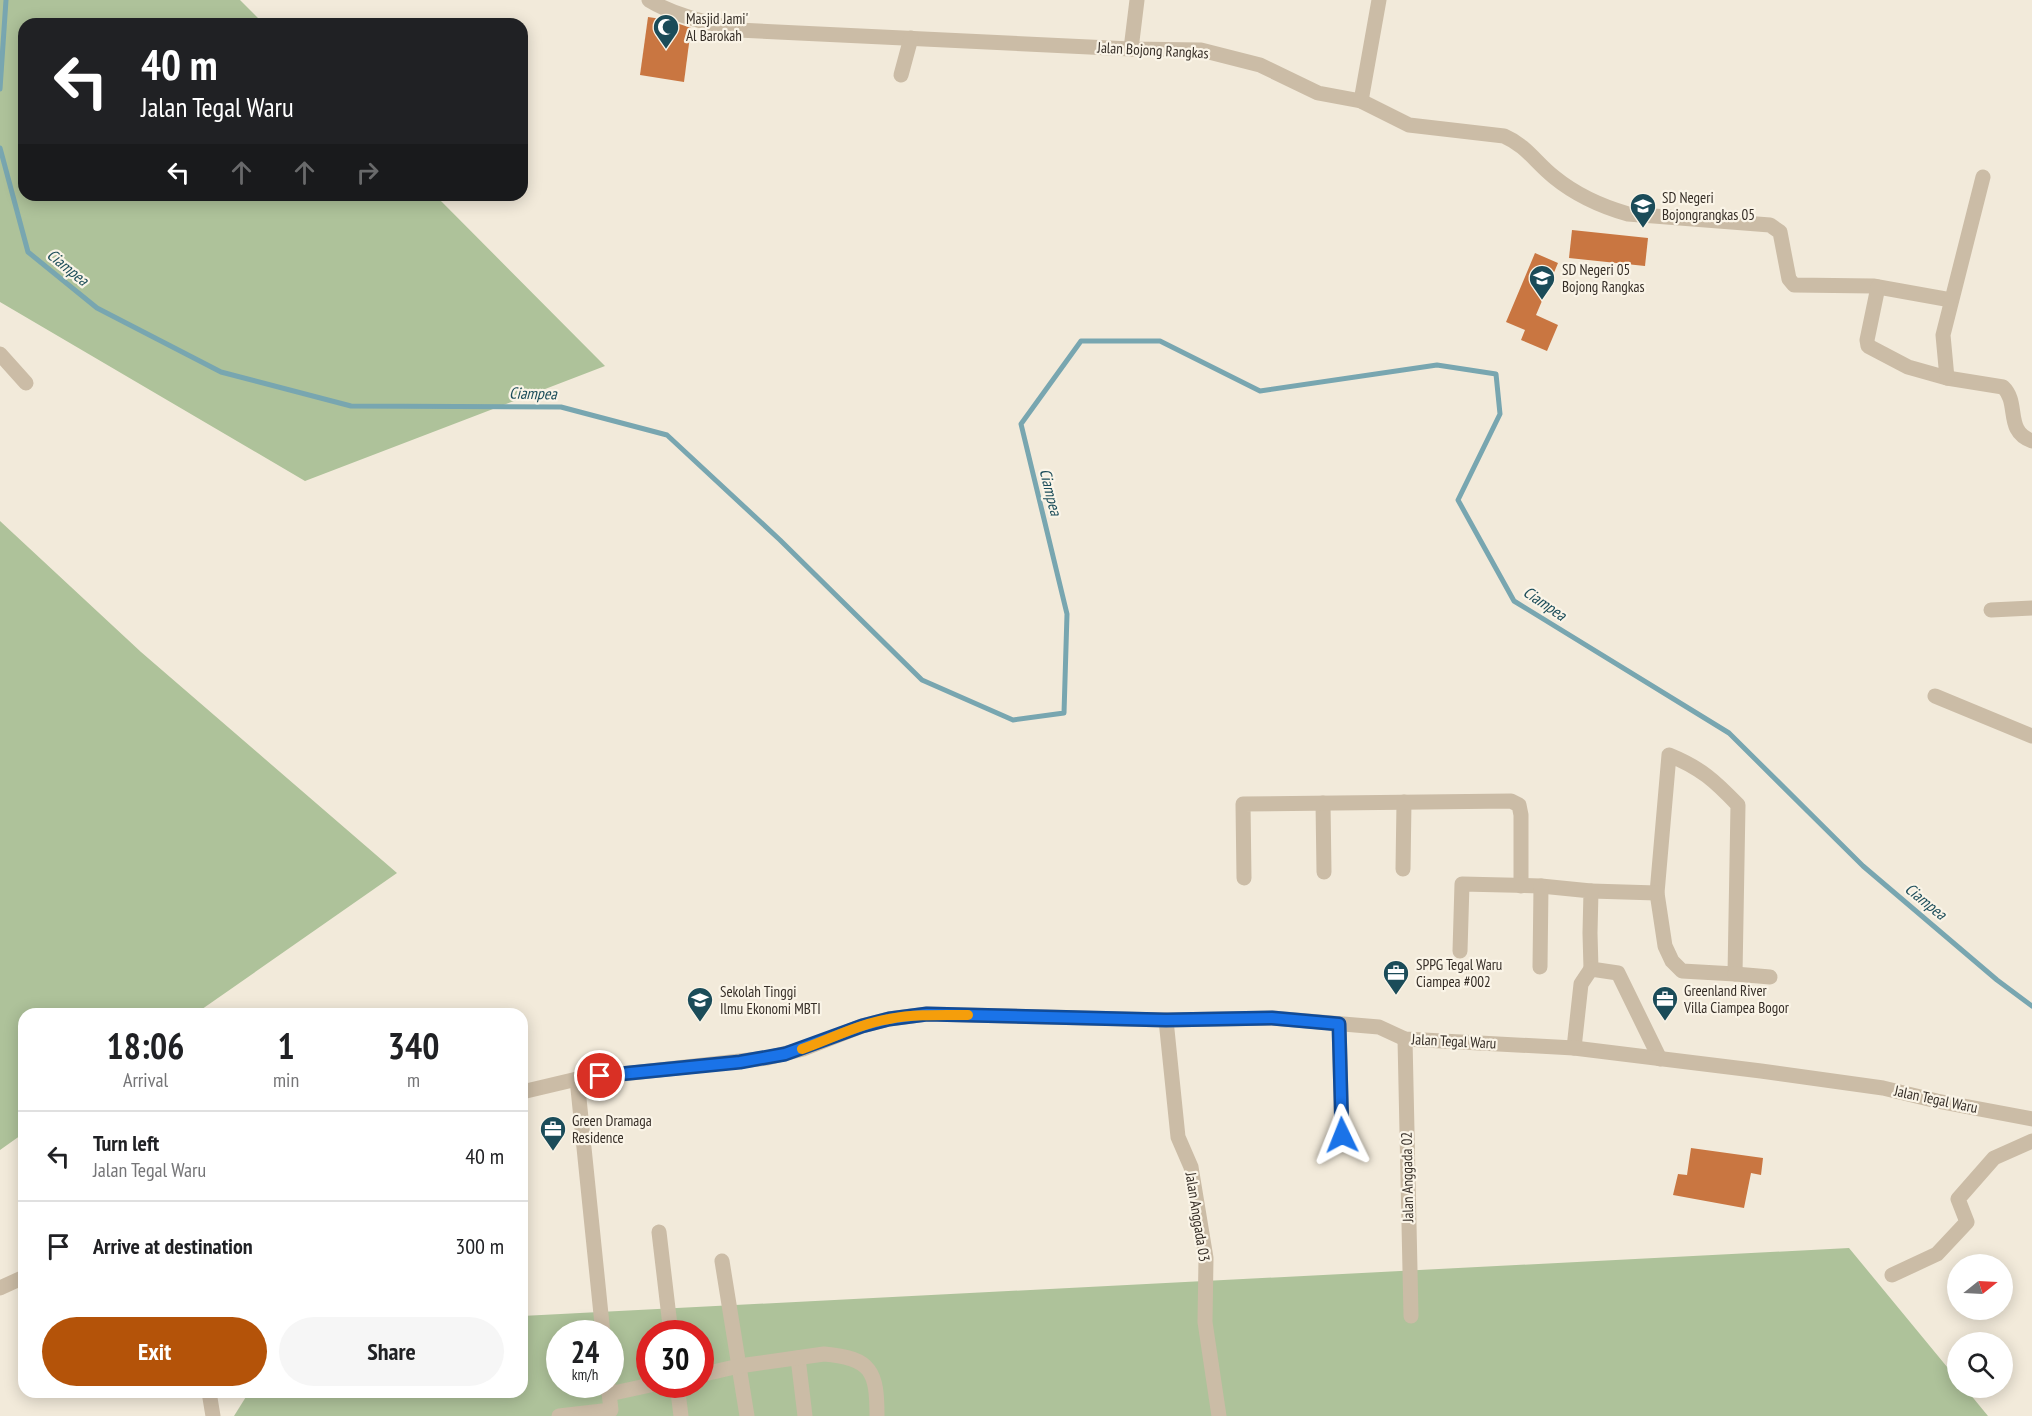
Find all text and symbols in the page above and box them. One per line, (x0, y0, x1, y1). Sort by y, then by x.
place label: Masjid Jami' Al Barokah (686, 9, 748, 45)
mosque icon: Masjid Jami' Al Barokah (651, 12, 681, 50)
text: 40 m (141, 37, 218, 92)
street label: Jalan Bojong Rangkas (1096, 38, 1209, 62)
icon: left (42, 42, 120, 120)
text: Jalan Tegal Waru (141, 90, 294, 124)
icon: left (162, 156, 195, 189)
icon: ahead (225, 156, 258, 189)
icon: ahead (288, 156, 321, 189)
icon: right (351, 156, 384, 189)
place label: SD Negeri Bojongrangkas 05 (1662, 188, 1755, 224)
school or university icon: SD Negeri Bojongrangkas 05 (1628, 191, 1658, 229)
water label: Ciampea (43, 244, 94, 291)
place label: SD Negeri 05 Bojong Rangkas (1562, 260, 1645, 296)
school or university icon: SD Negeri 05 Bojong Rangkas (1527, 263, 1557, 301)
water label: Ciampea (509, 383, 559, 403)
water label: Ciampea (1036, 466, 1067, 519)
water label: Ciampea (1520, 581, 1572, 625)
water label: Ciampea (1901, 878, 1952, 925)
place label: SPPG Tegal Waru Ciampea #002 (1416, 955, 1502, 991)
office icon: SPPG Tegal Waru Ciampea #002 (1381, 958, 1411, 996)
place label: Greenland River Villa Ciampea Bogor (1683, 981, 1790, 1017)
place label: Sekolah Tinggi Ilmu Ekonomi MBTI (720, 982, 821, 1018)
office icon: Greenland River Villa Ciampea Bogor (1650, 984, 1680, 1022)
school or university icon: Sekolah Tinggi Ilmu Ekonomi MBTI (685, 985, 715, 1023)
text: 18:06 (107, 1022, 184, 1069)
text: 1 (277, 1022, 295, 1069)
text: 340 (388, 1022, 439, 1069)
street label: Jalan Tegal Waru (1410, 1029, 1497, 1053)
pin (574, 1050, 625, 1101)
icon: arrive (583, 1059, 616, 1092)
text: Arrival (123, 1067, 168, 1093)
text: min (273, 1067, 299, 1093)
text: m (407, 1067, 420, 1093)
street label: Jalan Tegal Waru (1892, 1081, 1979, 1117)
position arrow (1310, 1103, 1374, 1167)
place label: Green Dramaga Residence (572, 1111, 652, 1147)
office icon: Green Dramaga Residence (538, 1114, 568, 1152)
text: Turn left (93, 1129, 159, 1157)
street label: Jalan Anggada 02 (1397, 1132, 1417, 1223)
icon: left (42, 1140, 75, 1173)
text: 40 m (465, 1142, 504, 1170)
text: Jalan Tegal Waru (93, 1157, 206, 1183)
street label: Jalan Anggada 03 (1181, 1170, 1214, 1263)
icon: arrive (42, 1230, 75, 1263)
text: Arrive at destination (93, 1232, 253, 1260)
text: 300 m (455, 1232, 504, 1260)
north arrow (1947, 1254, 2013, 1320)
map controls (1947, 1254, 2013, 1398)
button: Exit (42, 1317, 267, 1386)
button: Share (279, 1317, 504, 1386)
speed limit sign: 30 (636, 1320, 714, 1398)
text: 24 (571, 1332, 599, 1371)
button: search (1947, 1332, 2013, 1398)
text: km/h (572, 1365, 598, 1384)

